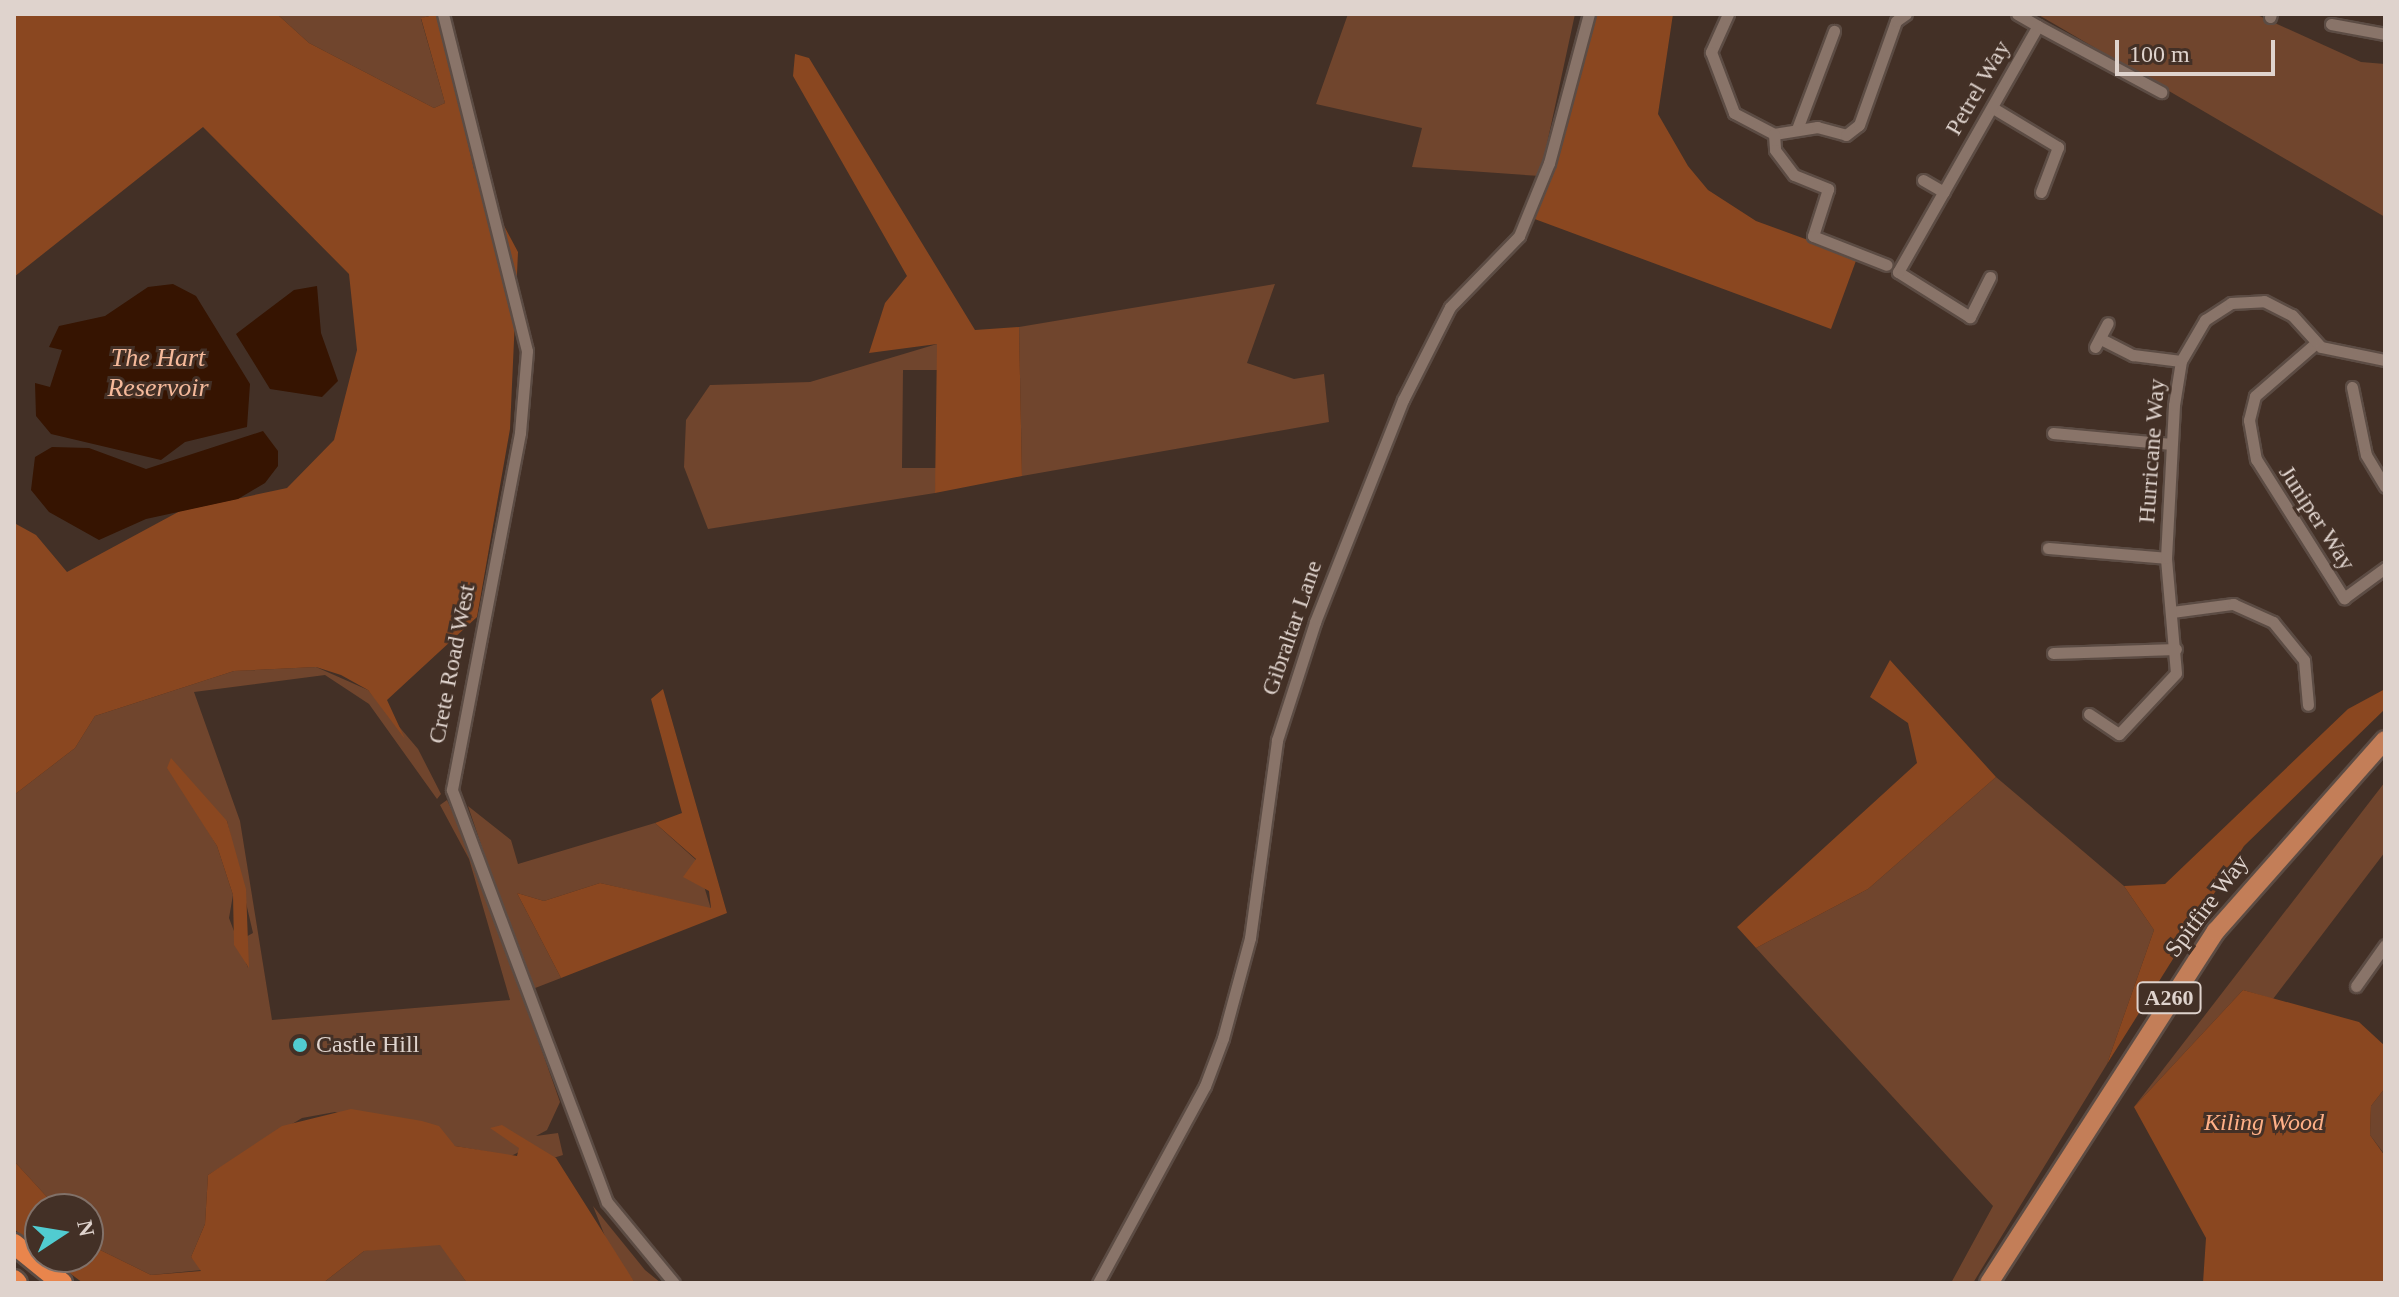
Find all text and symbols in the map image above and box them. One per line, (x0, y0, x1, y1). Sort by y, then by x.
scale bar (2119, 24, 2279, 74)
street label: Petrel Way (1939, 35, 2017, 141)
text: 100 m (2129, 41, 2190, 67)
water label: The Hart Reservoir (107, 342, 209, 404)
street label: Hurricane Way (2133, 378, 2171, 524)
street label: Juniper Way (2272, 460, 2362, 576)
street label: Gibraltar Lane (1255, 557, 1329, 699)
street label: Crete Road West (422, 582, 482, 746)
street label: Spitfire Way (2159, 849, 2255, 963)
road number: A260 (2135, 980, 2203, 1016)
place label: Castle Hill (316, 1031, 419, 1059)
marker: Castle Hill (291, 1036, 309, 1054)
park label: Kiling Wood (2204, 1109, 2324, 1137)
north arrow (24, 1193, 104, 1273)
text: N (72, 1218, 100, 1239)

